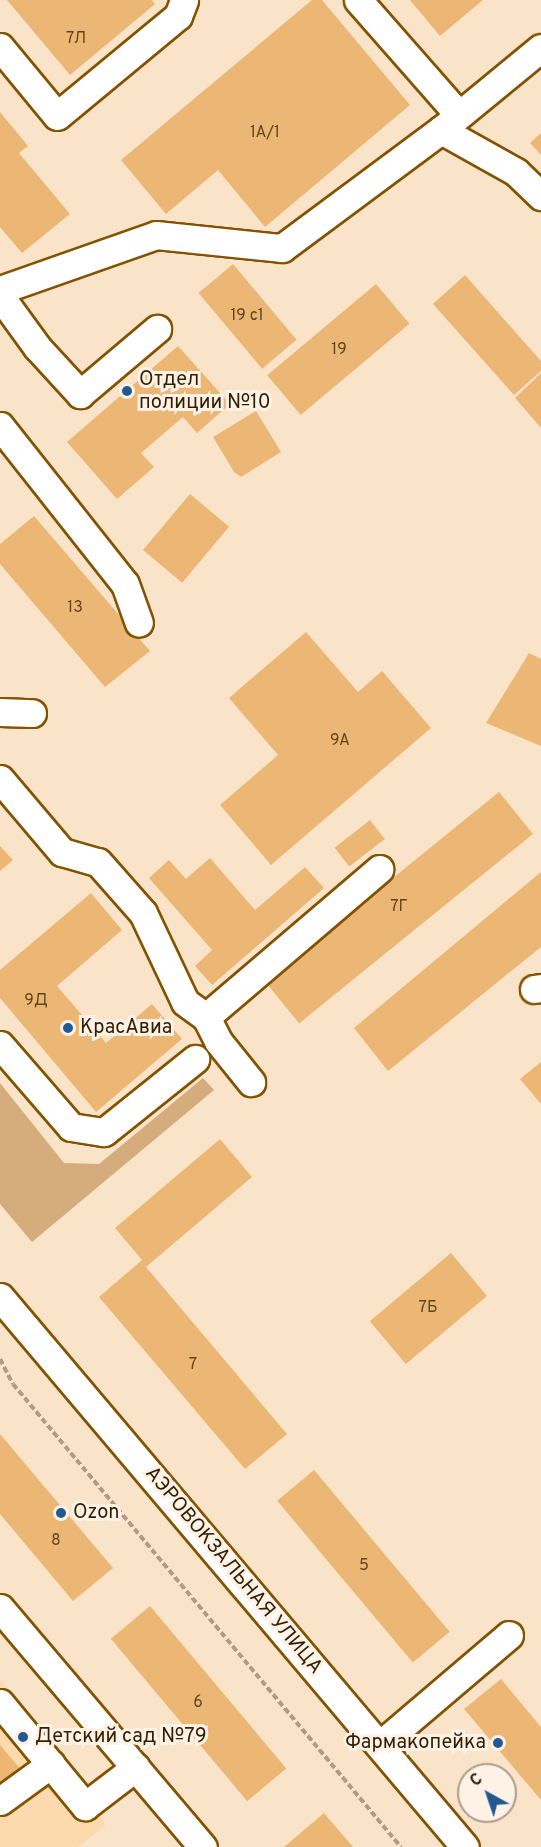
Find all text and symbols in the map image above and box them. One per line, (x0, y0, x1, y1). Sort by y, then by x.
house number: 7Л (66, 29, 86, 49)
house number: 1А/1 (250, 123, 280, 143)
house number: 19 с1 (230, 306, 264, 326)
house number: 19 (331, 340, 347, 360)
place label: Отдел полиции №10 (139, 368, 271, 415)
marker: Отдел полиции №10 (120, 384, 134, 398)
house number: 13 (67, 598, 83, 618)
house number: 9А (330, 731, 350, 751)
house number: 7Г (390, 897, 408, 917)
house number: 9Д (24, 991, 48, 1011)
place label: КрасАвиа (80, 1016, 172, 1040)
marker: КрасАвиа (61, 1021, 75, 1035)
house number: 7Б (419, 1298, 437, 1318)
house number: 7 (189, 1355, 197, 1375)
street label: АЭРОВОКЗАЛЬНАЯ УЛИЦА (139, 1462, 327, 1680)
place label: Ozon (73, 1501, 119, 1525)
marker: Ozon (54, 1506, 68, 1520)
house number: 8 (51, 1531, 61, 1551)
house number: 5 (359, 1556, 369, 1576)
house number: 6 (193, 1693, 203, 1713)
place label: Детский сад №79 (35, 1725, 207, 1749)
marker: Детский сад №79 (16, 1730, 30, 1744)
place label: Фармакопейка (345, 1731, 486, 1755)
marker: Фармакопейка (491, 1736, 505, 1750)
north arrow (457, 1763, 517, 1823)
text: С (466, 1770, 487, 1792)

